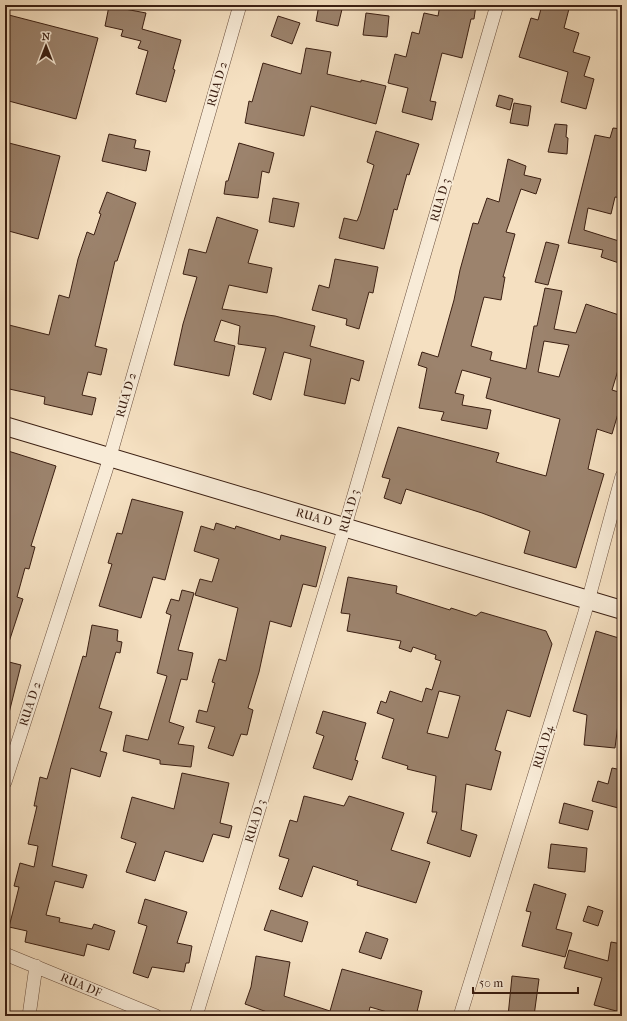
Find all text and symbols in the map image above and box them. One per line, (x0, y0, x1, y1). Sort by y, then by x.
north arrow (26, 26, 66, 66)
text: N (42, 30, 51, 43)
street label: RUA D 2 (204, 60, 230, 108)
street label: RUA D 3 (427, 177, 453, 223)
street label: RUA D 2 (113, 371, 139, 419)
street label: RUA D 3 (336, 488, 362, 534)
street label: RUA D (294, 505, 334, 529)
street label: RUA D 2 (16, 680, 44, 728)
street label: RUA D4 (530, 723, 556, 770)
street label: RUA D 3 (242, 798, 268, 844)
scale bar (473, 969, 578, 995)
street label: RUA DF (58, 970, 104, 1000)
text: 50 m (479, 976, 503, 990)

